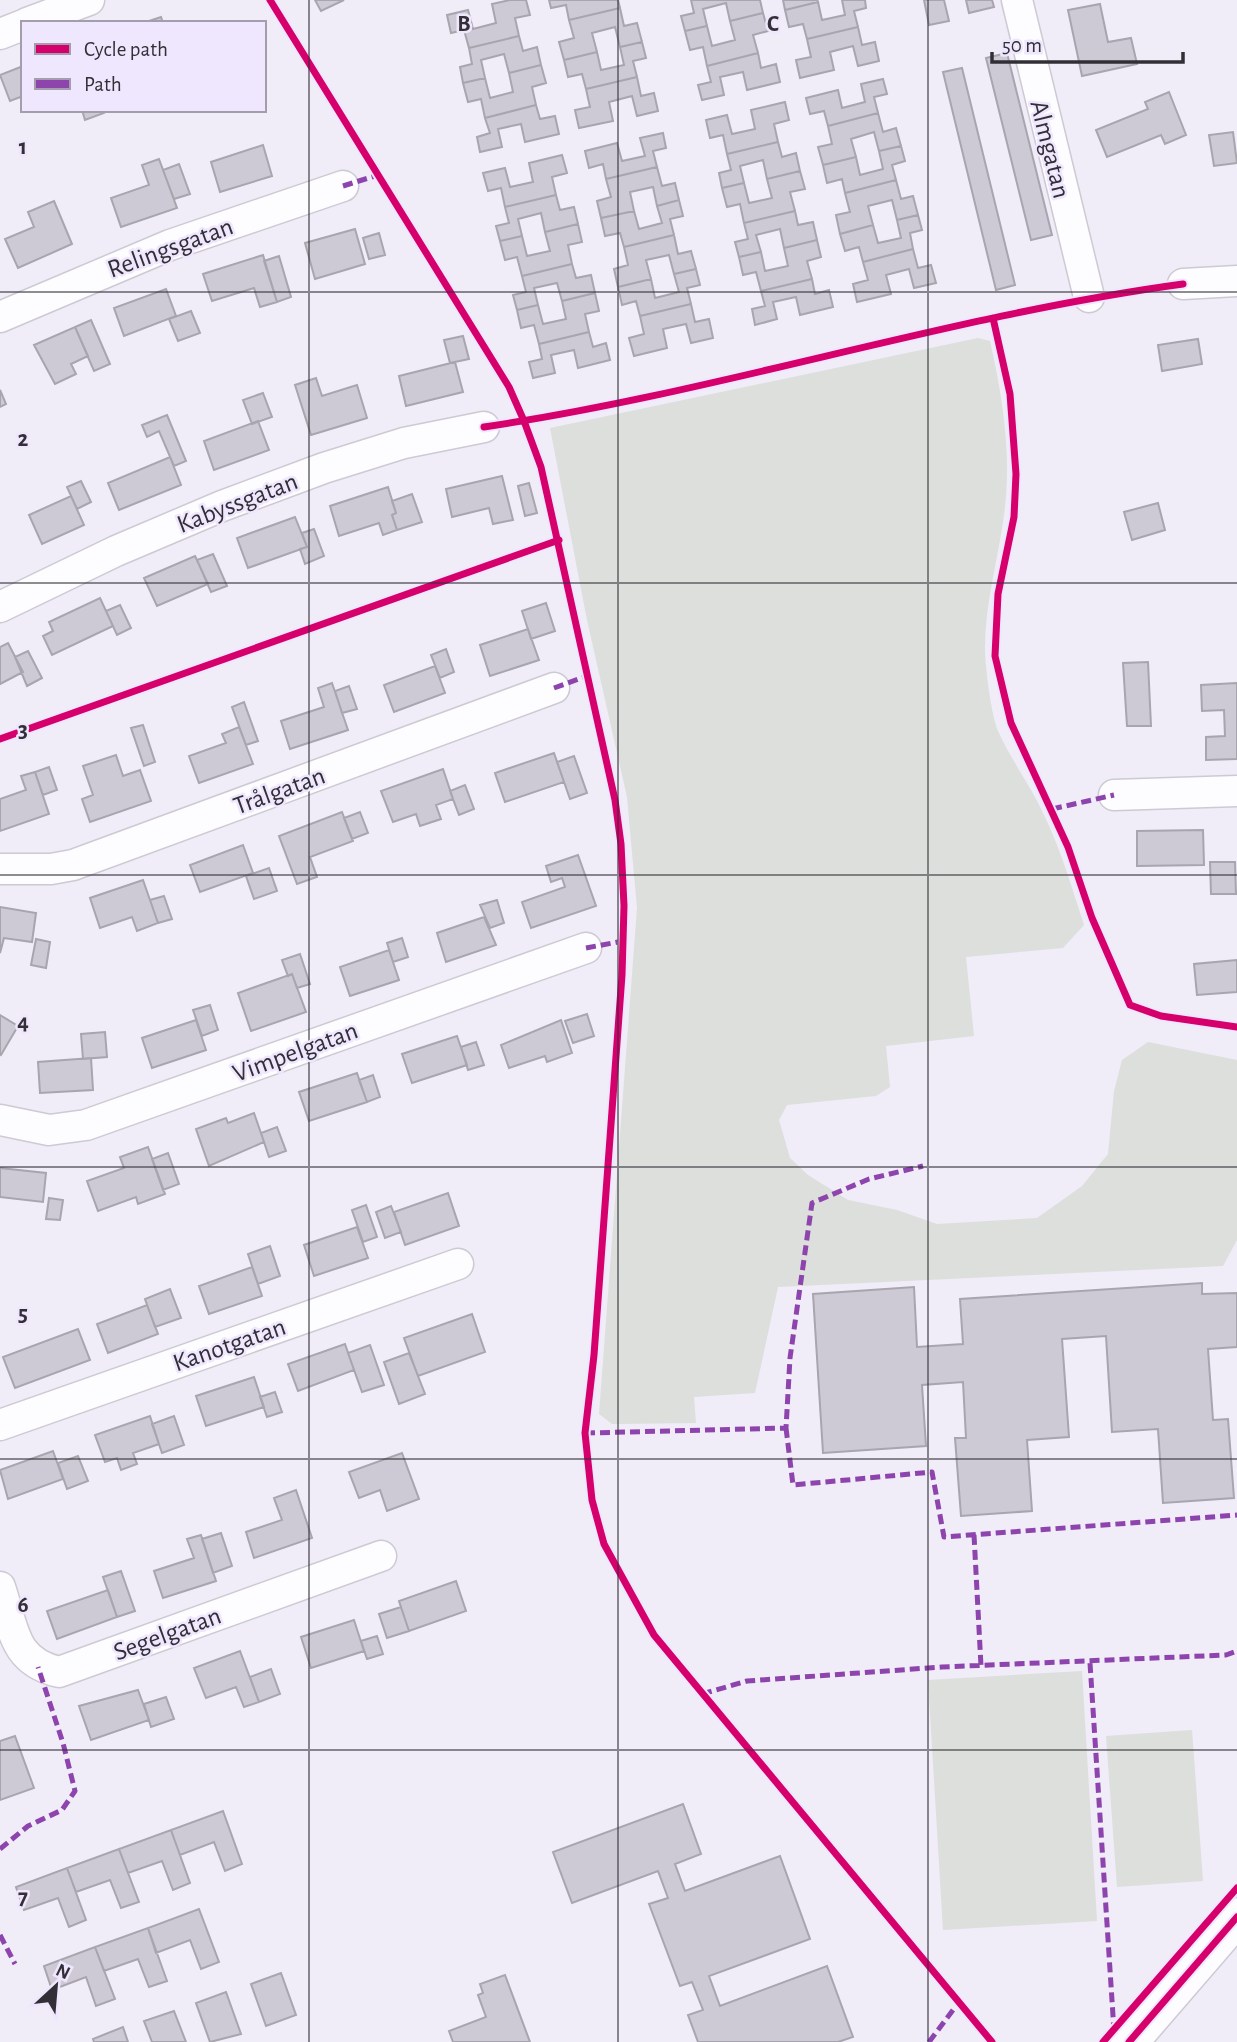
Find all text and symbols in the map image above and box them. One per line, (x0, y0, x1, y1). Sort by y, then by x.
text: B (457, 13, 471, 36)
text: C (767, 13, 779, 36)
legend (21, 21, 266, 112)
scale bar (992, 21, 1183, 65)
text: 50 m (1002, 35, 1042, 56)
text: Cycle path (84, 39, 168, 60)
text: Path (84, 74, 122, 95)
street label: Almgatan (1025, 98, 1075, 201)
text: 1 (19, 136, 27, 159)
street label: Relingsgatan (104, 213, 237, 283)
text: 2 (18, 428, 29, 451)
street label: Kabyssgatan (173, 468, 301, 538)
text: 3 (18, 719, 28, 742)
street label: Trålgatan (230, 762, 329, 819)
text: 4 (17, 1011, 29, 1034)
street label: Vimpelgatan (229, 1017, 361, 1087)
text: 5 (18, 1303, 28, 1326)
street label: Kanotgatan (170, 1314, 289, 1376)
text: 6 (17, 1594, 29, 1617)
street label: Segelgatan (110, 1603, 225, 1665)
text: 7 (18, 1886, 28, 1909)
north arrow (21, 1951, 91, 2021)
text: N (53, 1961, 73, 1984)

